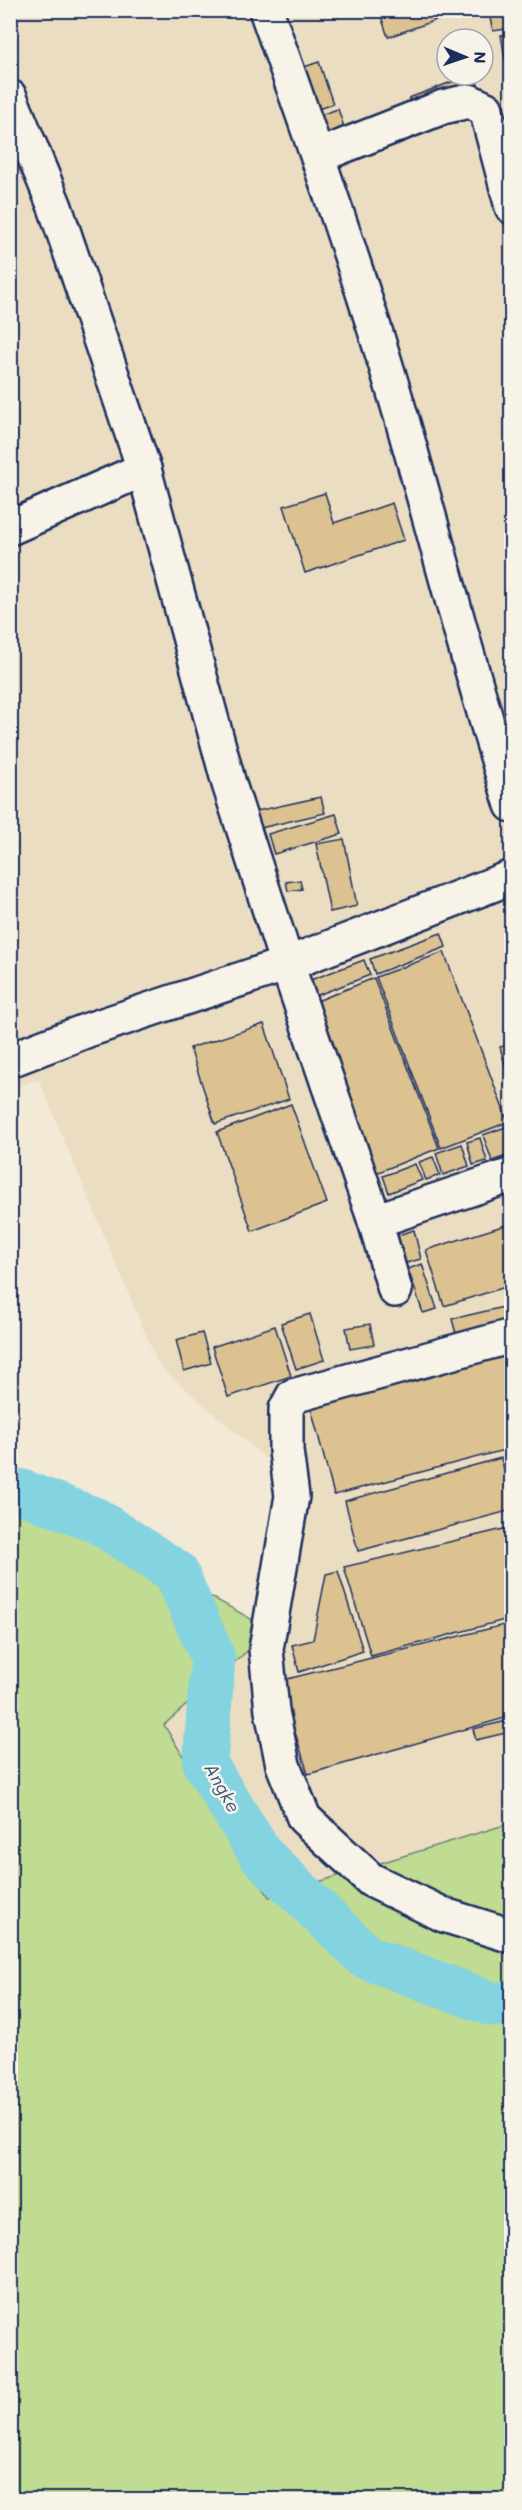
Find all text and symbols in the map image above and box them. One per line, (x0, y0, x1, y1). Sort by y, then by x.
north arrow (435, 27, 495, 87)
text: N (470, 51, 491, 64)
water label: Angke (199, 1758, 246, 1817)

